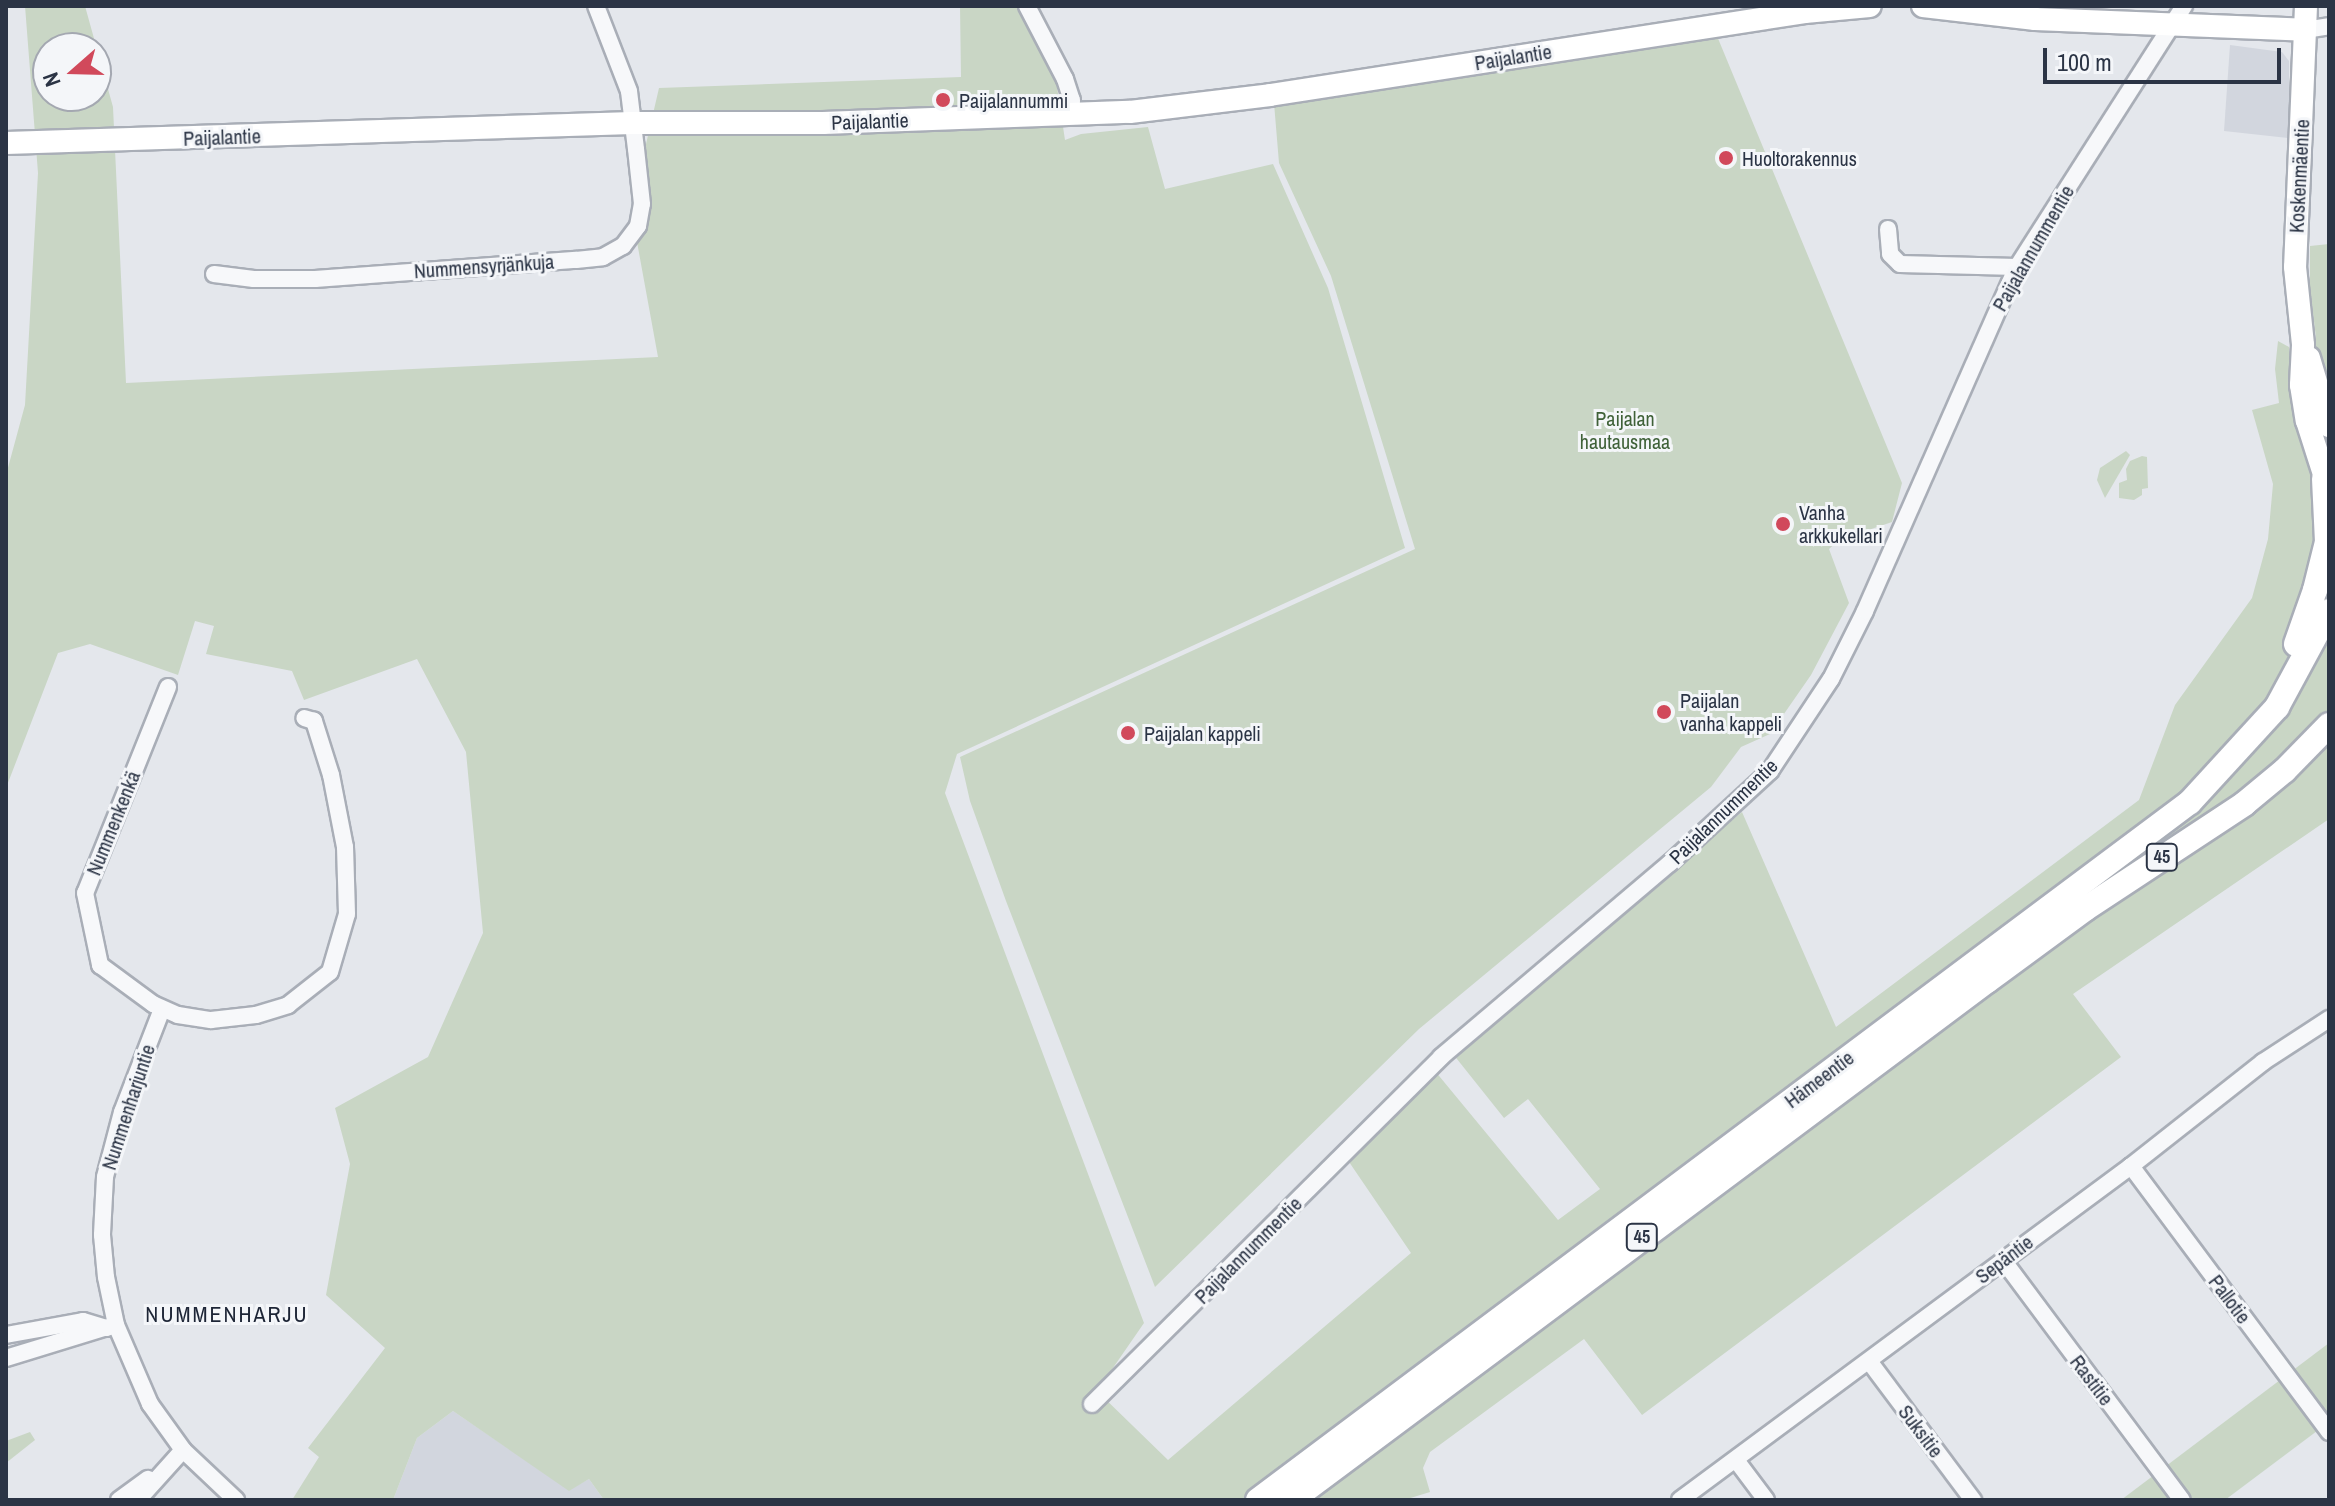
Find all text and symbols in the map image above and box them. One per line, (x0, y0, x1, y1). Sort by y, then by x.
north arrow (32, 32, 112, 112)
scale bar (2047, 32, 2285, 82)
street label: Paijalantie (1473, 39, 1553, 75)
text: 100 m (2057, 46, 2112, 78)
text: N (35, 68, 68, 91)
place label: Paijalannummi (959, 88, 1068, 112)
marker: Paijalannummi (934, 91, 952, 109)
street label: Paijalantie (831, 108, 909, 134)
street label: Koskenmäentie (2284, 118, 2314, 234)
street label: Paijalantie (183, 124, 261, 150)
place label: Huoltorakennus (1742, 146, 1857, 170)
marker: Huoltorakennus (1717, 149, 1735, 167)
street label: Paijalannummentie (1987, 181, 2079, 315)
street label: Nummensyrjänkuja (413, 249, 555, 283)
park label: Paijalan hautausmaa (1580, 407, 1670, 454)
place label: Vanha arkkukellari (1799, 500, 1883, 547)
marker: Vanha arkkukellari (1774, 515, 1792, 533)
place label: Paijalan vanha kappeli (1680, 688, 1782, 735)
marker: Paijalan vanha kappeli (1655, 703, 1673, 721)
place label: Paijalan kappeli (1144, 721, 1261, 745)
marker: Paijalan kappeli (1119, 724, 1137, 742)
street label: Paijalannummentie (1664, 753, 1782, 869)
street label: Nummenkenkä (81, 767, 145, 879)
road number: 45 (2144, 843, 2180, 871)
street label: Nummenharjuntie (96, 1041, 160, 1173)
street label: Hämeentie (1780, 1045, 1858, 1113)
street label: Paijalannummentie (1190, 1192, 1306, 1308)
road number: 45 (1624, 1223, 1660, 1251)
street label: Sepäntie (1971, 1230, 2037, 1288)
street label: Pallotie (2204, 1270, 2256, 1328)
district label: NUMMENHARJU (145, 1302, 309, 1328)
street label: Rastitie (2065, 1350, 2119, 1410)
street label: Suksitie (1894, 1400, 1948, 1462)

